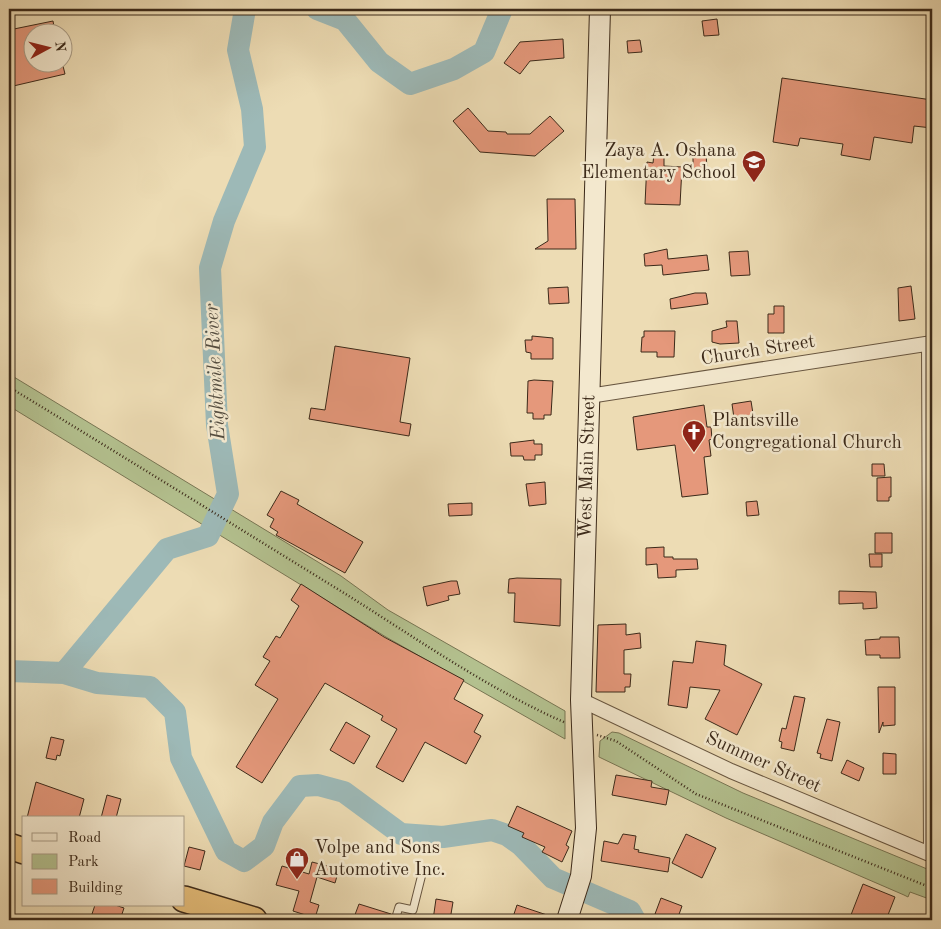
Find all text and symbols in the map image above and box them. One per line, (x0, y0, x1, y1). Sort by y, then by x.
north arrow (22, 22, 72, 72)
text: N (52, 40, 68, 53)
place label: Zaya A. Oshana Elementary School (581, 142, 737, 183)
school or university icon: Zaya A. Oshana Elementary School (741, 149, 767, 183)
water label: Eightmile River (202, 303, 230, 442)
street label: Church Street (700, 333, 816, 369)
street label: West Main Street (576, 394, 599, 539)
place label: Plantsville Congregational Church (712, 412, 902, 453)
church icon: Plantsville Congregational Church (681, 419, 707, 453)
street label: Summer Street (702, 729, 824, 797)
legend (22, 816, 185, 906)
text: Road (68, 831, 102, 846)
place label: Volpe and Sons Automotive Inc. (314, 839, 446, 880)
shop icon: Volpe and Sons Automotive Inc. (284, 846, 310, 880)
text: Park (68, 855, 99, 870)
text: Building (68, 881, 123, 896)

